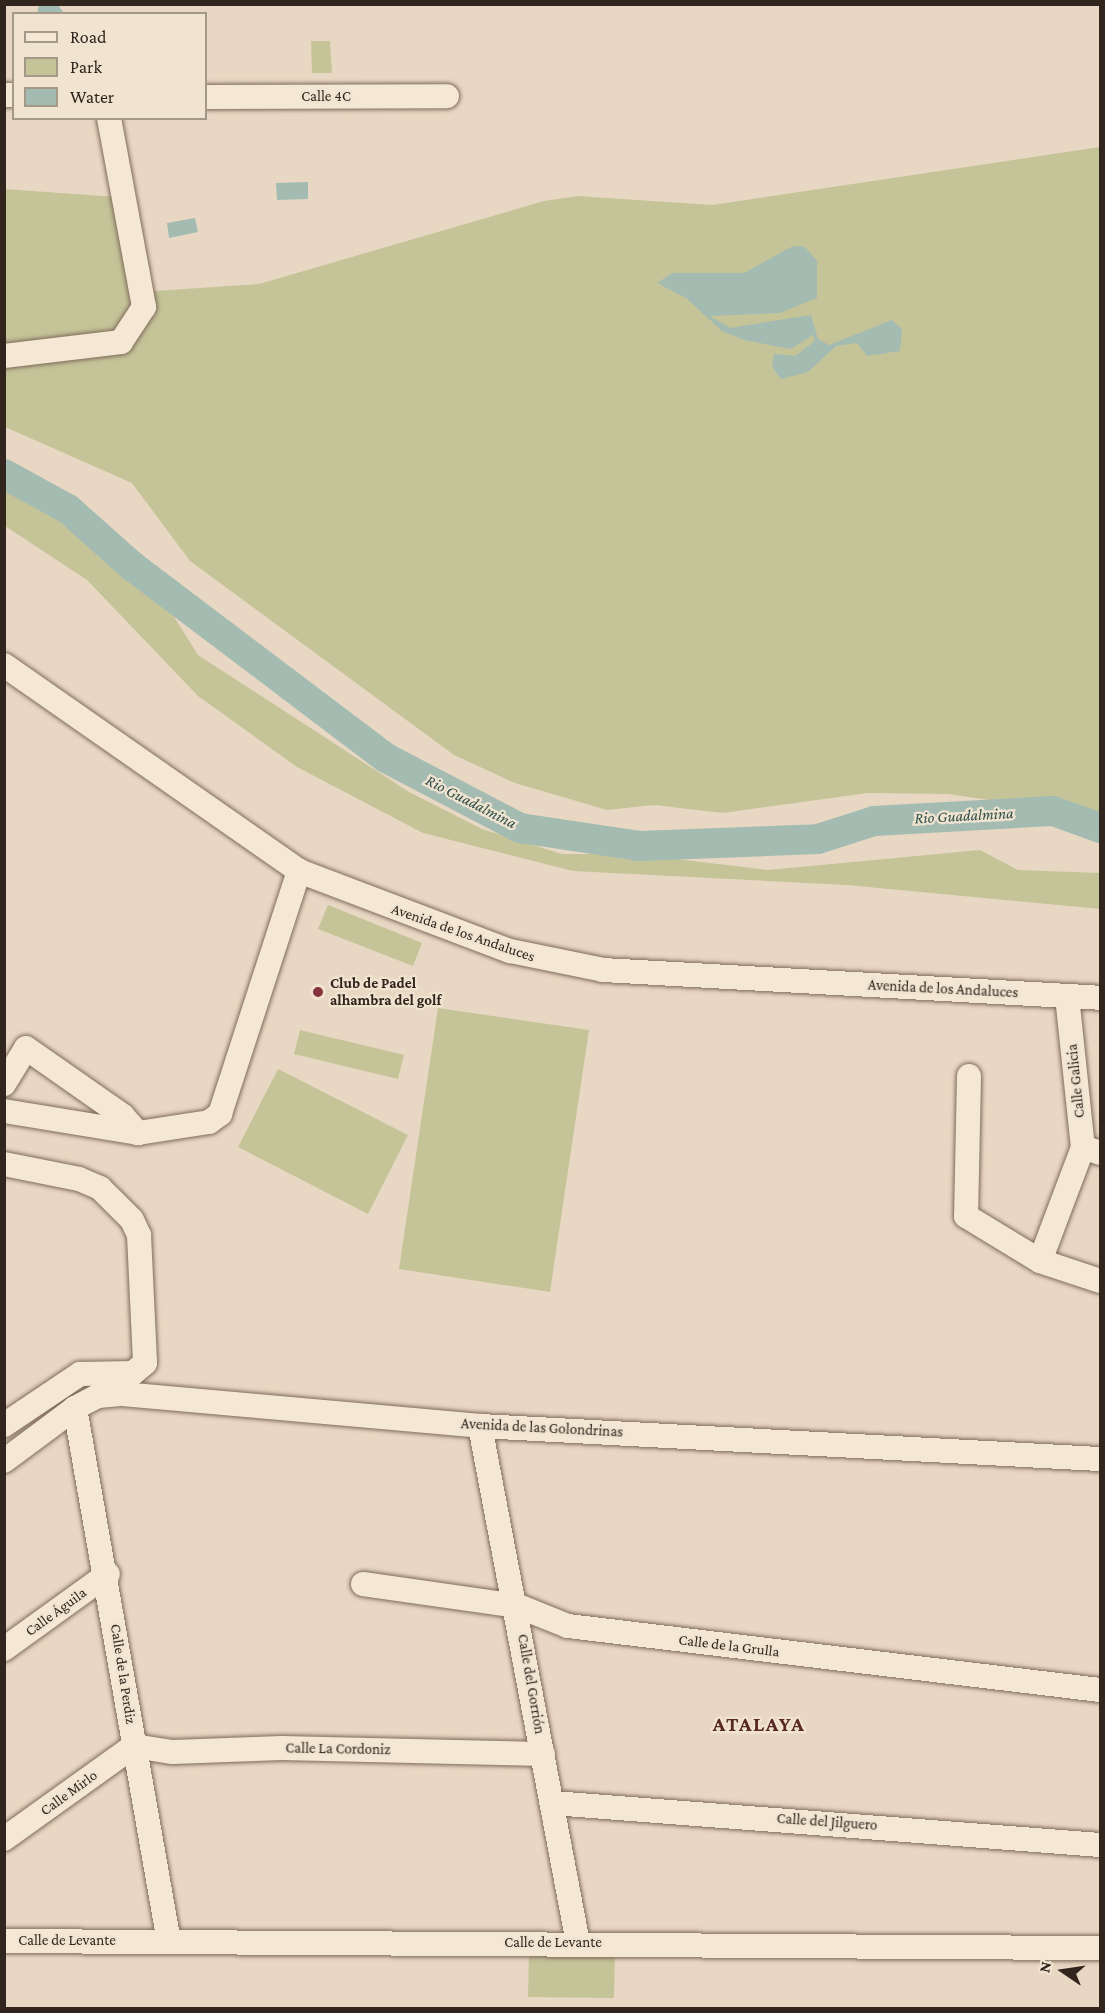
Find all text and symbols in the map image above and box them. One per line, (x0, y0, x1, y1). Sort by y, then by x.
legend (12, 12, 207, 120)
text: Road (70, 27, 107, 47)
text: Park (70, 57, 102, 77)
text: Water (70, 87, 114, 107)
street label: Calle 4C (301, 88, 351, 106)
water label: Rio Guadalmina (422, 771, 520, 833)
water label: Rio Guadalmina (914, 804, 1014, 828)
street label: Avenida de los Andaluces (389, 900, 537, 966)
place label: Club de Padel alhambra del golf (330, 974, 441, 1009)
street label: Avenida de los Andaluces (867, 976, 1019, 1002)
marker: Club de Padel alhambra del golf (311, 985, 325, 999)
street label: Calle Galicia (1063, 1043, 1089, 1119)
street label: Avenida de las Golondrinas (460, 1415, 624, 1441)
street label: Calle Águila (22, 1584, 90, 1640)
street label: Calle de la Perdiz (106, 1623, 140, 1725)
street label: Calle de la Grulla (677, 1631, 781, 1661)
street label: Calle del Gorrión (513, 1633, 549, 1735)
district label: ATALAYA (713, 1711, 805, 1737)
street label: Calle La Cordoniz (285, 1739, 391, 1759)
street label: Calle Mirlo (37, 1766, 101, 1820)
street label: Calle del Jilguero (776, 1810, 878, 1834)
street label: Calle de Levante (18, 1932, 116, 1950)
street label: Calle de Levante (504, 1934, 602, 1952)
north arrow (1033, 1941, 1093, 2001)
text: N (1035, 1960, 1054, 1974)

